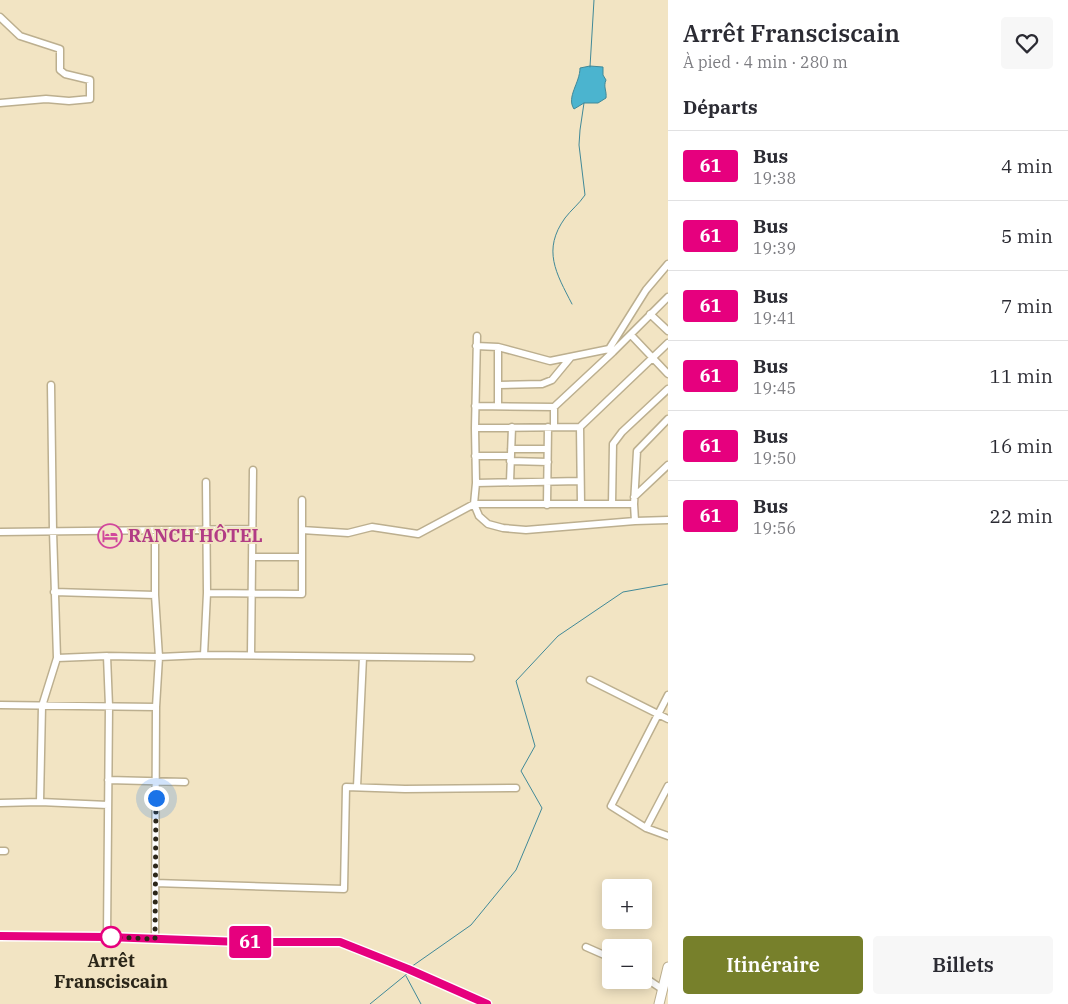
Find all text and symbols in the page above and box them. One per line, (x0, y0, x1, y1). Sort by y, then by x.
text: Arrêt Fransciscain (683, 17, 900, 49)
button: heart (1001, 17, 1053, 69)
text: À pied · 4 min · 280 m (683, 52, 848, 72)
text: Départs (683, 95, 758, 119)
text: Bus (753, 144, 788, 168)
text: 61 (700, 154, 721, 177)
text: 4 min (1001, 154, 1053, 178)
text: 19:38 (753, 168, 796, 188)
text: Bus (753, 214, 788, 238)
text: 61 (700, 224, 721, 247)
text: 5 min (1001, 224, 1053, 248)
text: 19:39 (753, 238, 796, 258)
text: Bus (753, 284, 788, 308)
text: 61 (700, 294, 721, 317)
text: 7 min (1001, 294, 1053, 318)
text: 19:41 (753, 308, 796, 328)
text: Bus (753, 354, 788, 378)
text: 61 (700, 364, 721, 387)
text: 11 min (990, 364, 1053, 388)
text: 19:45 (753, 378, 796, 398)
text: Bus (753, 424, 788, 448)
text: 61 (700, 434, 721, 457)
text: 16 min (990, 434, 1053, 458)
text: 19:50 (753, 448, 796, 468)
text: Bus (753, 494, 788, 518)
text: 61 (700, 504, 721, 527)
text: 22 min (990, 504, 1053, 528)
text: 19:56 (753, 518, 796, 538)
hotel icon: RANCH HÔTEL (97, 523, 123, 549)
place label: RANCH HÔTEL (128, 524, 263, 547)
your location (144, 786, 169, 811)
map controls (602, 879, 652, 989)
button: + (602, 879, 652, 929)
marker: Arrêt Fransciscain (100, 926, 122, 948)
line badge: 61 (228, 926, 272, 958)
text: 61 (239, 930, 261, 953)
button: Itinéraire (683, 936, 863, 994)
button: Billets (873, 936, 1053, 994)
button: − (602, 939, 652, 989)
place label: Arrêt Fransciscain (54, 949, 168, 993)

